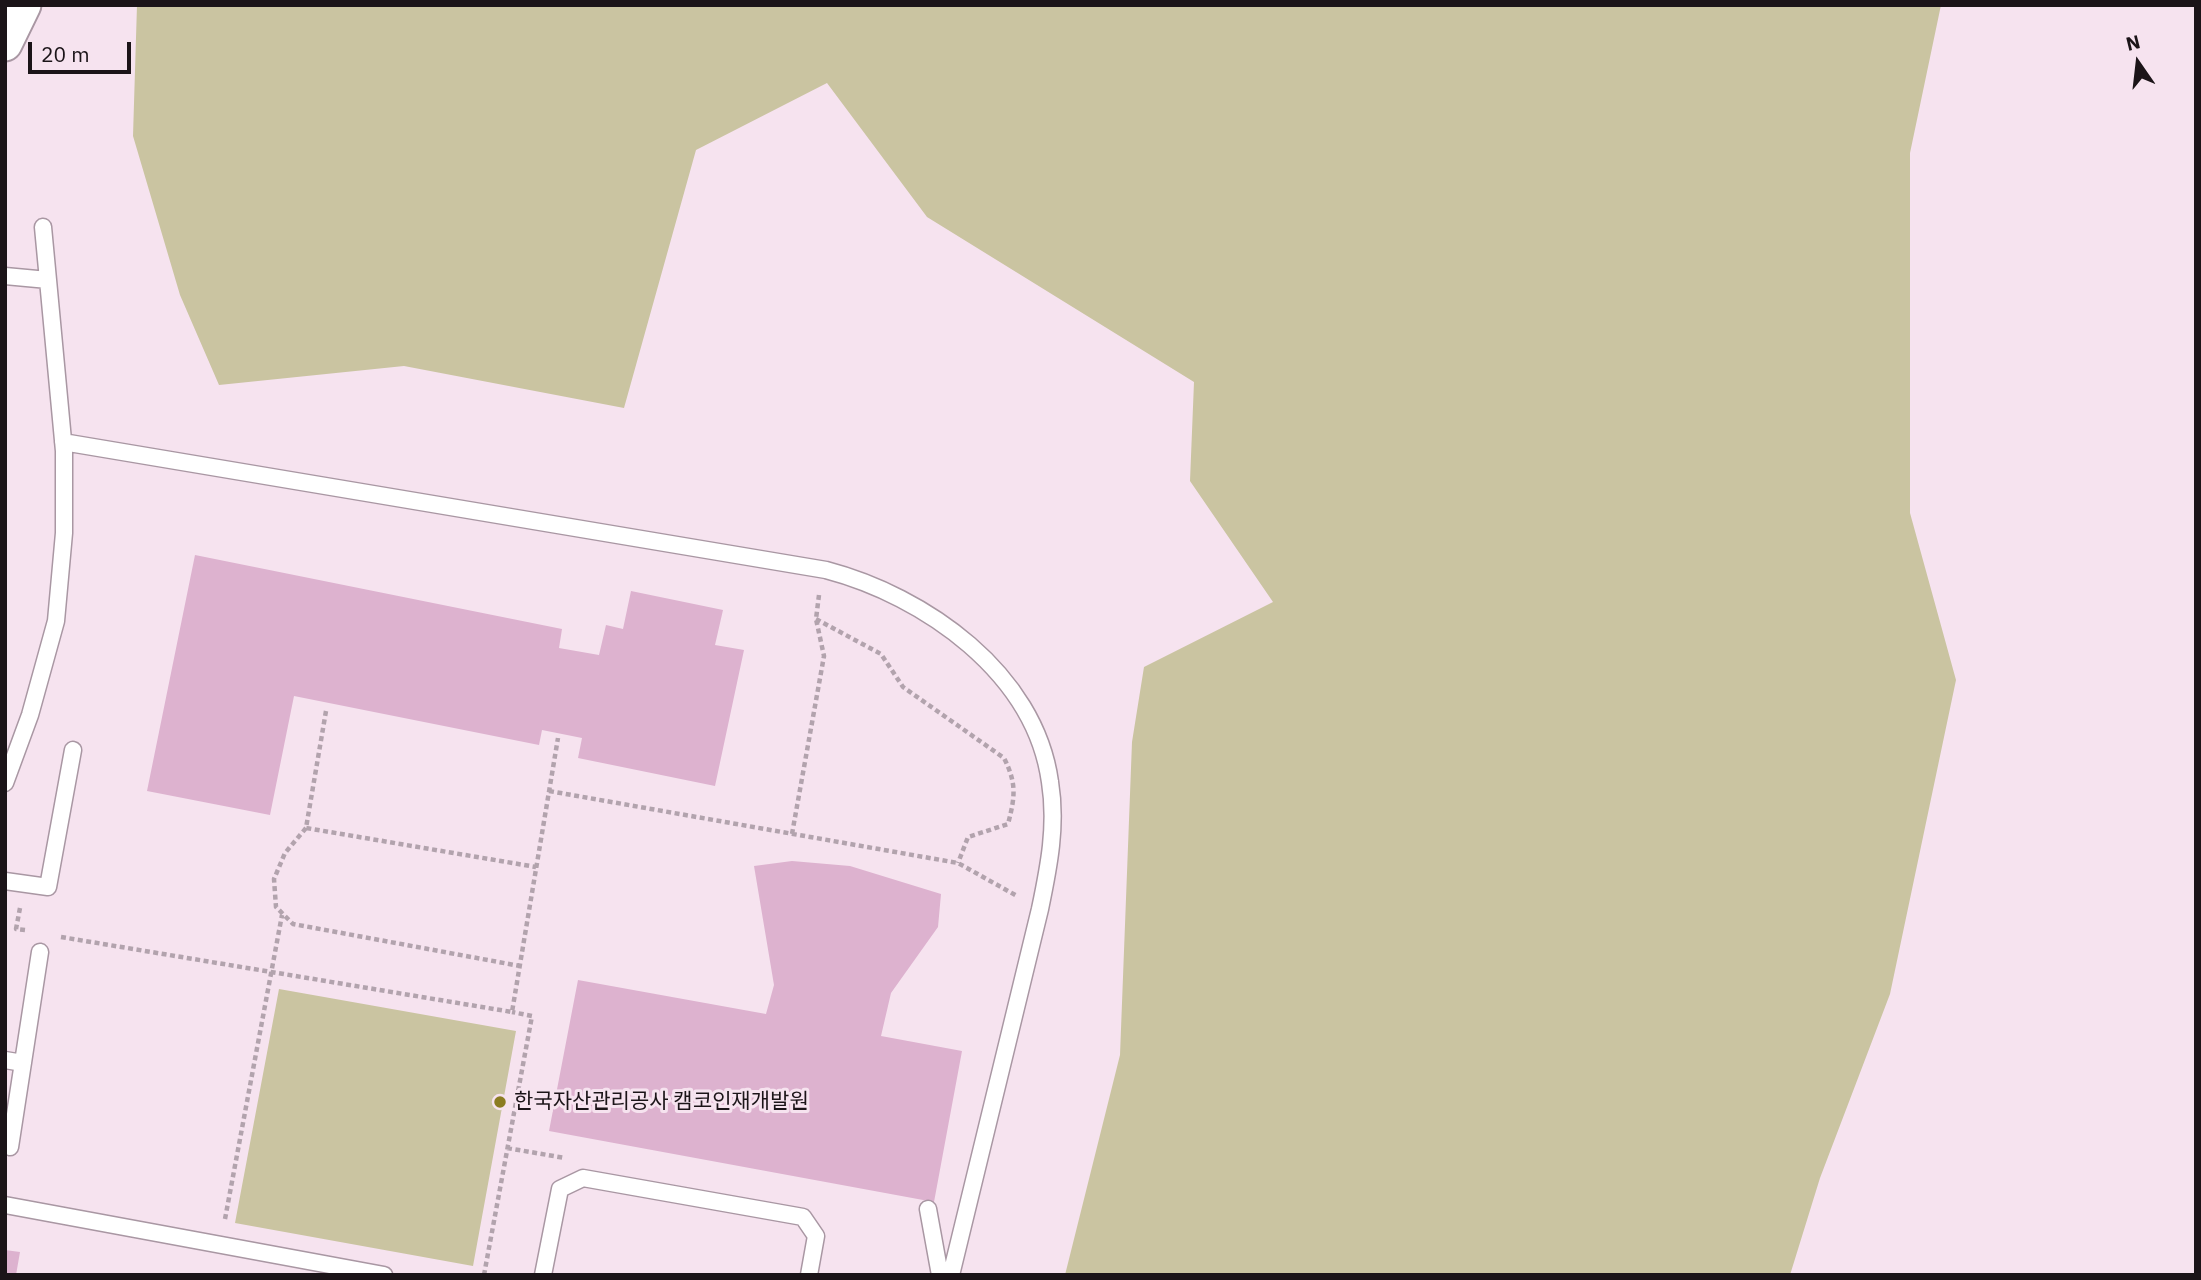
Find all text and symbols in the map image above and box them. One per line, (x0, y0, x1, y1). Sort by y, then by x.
scale bar (32, 28, 135, 72)
north arrow (2103, 28, 2173, 98)
text: N (2123, 29, 2142, 56)
text: 20 m (41, 40, 90, 68)
place label: 한국자산관리공사 캠코인재개발원 (514, 1089, 809, 1115)
marker: 한국자산관리공사 캠코인재개발원 (492, 1094, 508, 1110)

